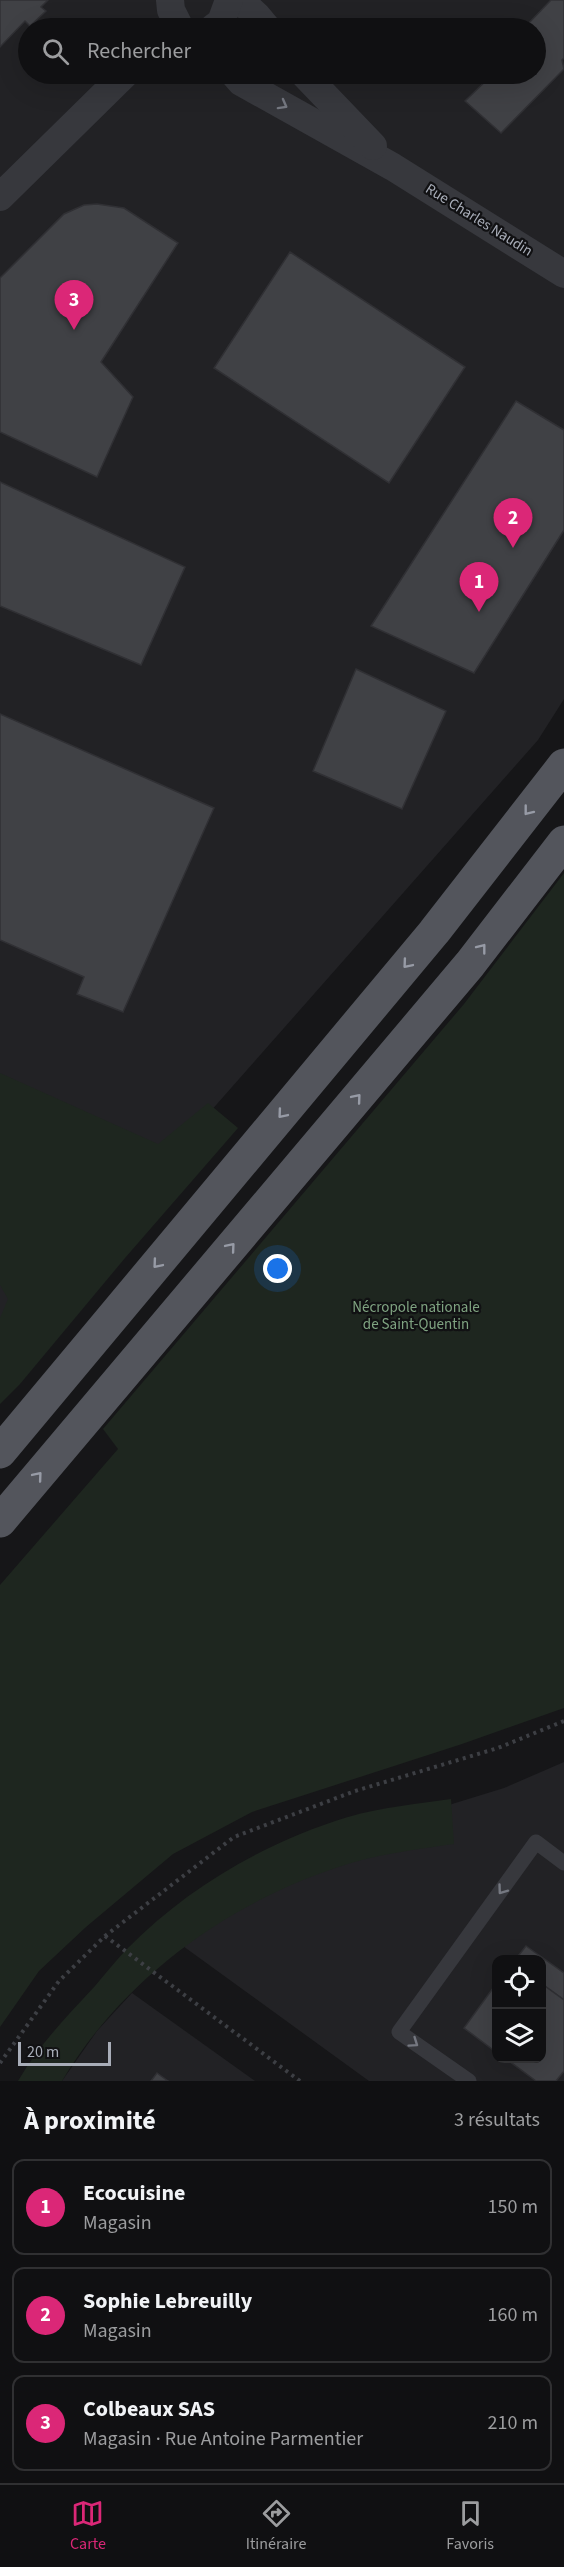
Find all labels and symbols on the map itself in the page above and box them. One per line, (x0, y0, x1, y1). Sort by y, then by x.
one-way arrow (276, 98, 287, 109)
street label: Rue Charles Naudin (421, 179, 537, 261)
pin: 3 (54, 280, 94, 330)
pin: 2 (494, 498, 532, 548)
pin: 1 (460, 562, 498, 612)
one-way arrow (524, 805, 535, 816)
one-way arrow (475, 944, 486, 955)
one-way arrow (403, 957, 414, 968)
one-way arrow (350, 1094, 361, 1105)
one-way arrow (278, 1107, 289, 1118)
one-way arrow (224, 1243, 235, 1254)
your location (263, 1254, 292, 1283)
one-way arrow (153, 1257, 164, 1268)
park label: Nécropole nationale de Saint-Quentin (352, 1297, 480, 1335)
one-way arrow (31, 1472, 42, 1483)
one-way arrow (498, 1883, 509, 1894)
one-way arrow (407, 2036, 418, 2047)
scale bar (18, 2039, 111, 2066)

